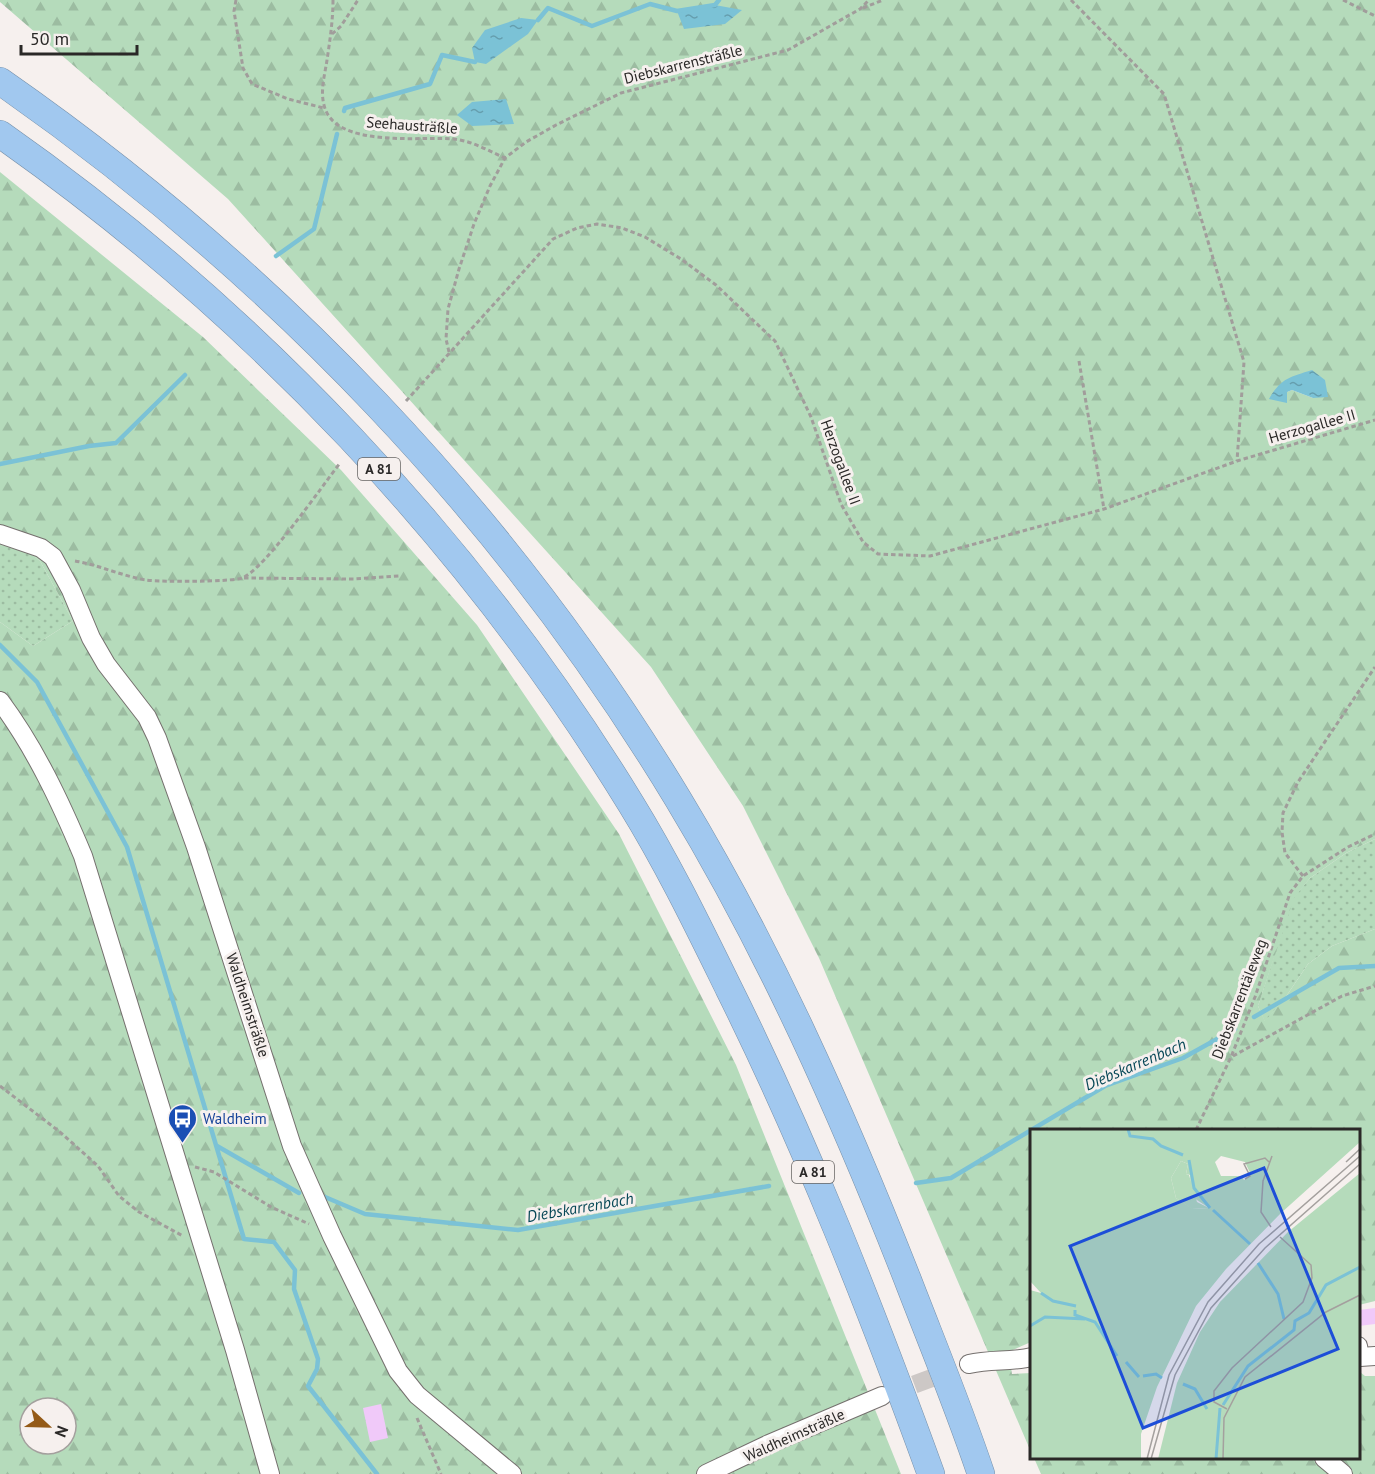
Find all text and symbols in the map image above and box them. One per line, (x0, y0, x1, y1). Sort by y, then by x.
scale bar (21, 18, 136, 56)
text: 50 m (30, 27, 69, 50)
street label: Diebskarrensträßle (622, 40, 744, 88)
street label: Seehausträßle (366, 112, 458, 138)
street label: Herzogallee II (1266, 405, 1358, 447)
street label: Herzogallee II (817, 417, 865, 507)
road number: A 81 (358, 458, 400, 480)
street label: Diebskarrentäleweg (1207, 936, 1271, 1062)
street label: Waldheimsträßle (222, 950, 274, 1060)
water label: Diebskarrenbach (1081, 1034, 1189, 1094)
bus stop icon: Waldheim (166, 1102, 198, 1144)
place label: Waldheim (203, 1109, 267, 1128)
inset map (1030, 1129, 1360, 1459)
road number: A 81 (792, 1161, 834, 1183)
water label: Diebskarrenbach (525, 1188, 635, 1226)
north arrow (18, 1396, 78, 1456)
street label: Waldheimsträßle (741, 1404, 847, 1466)
text: N (51, 1423, 73, 1440)

